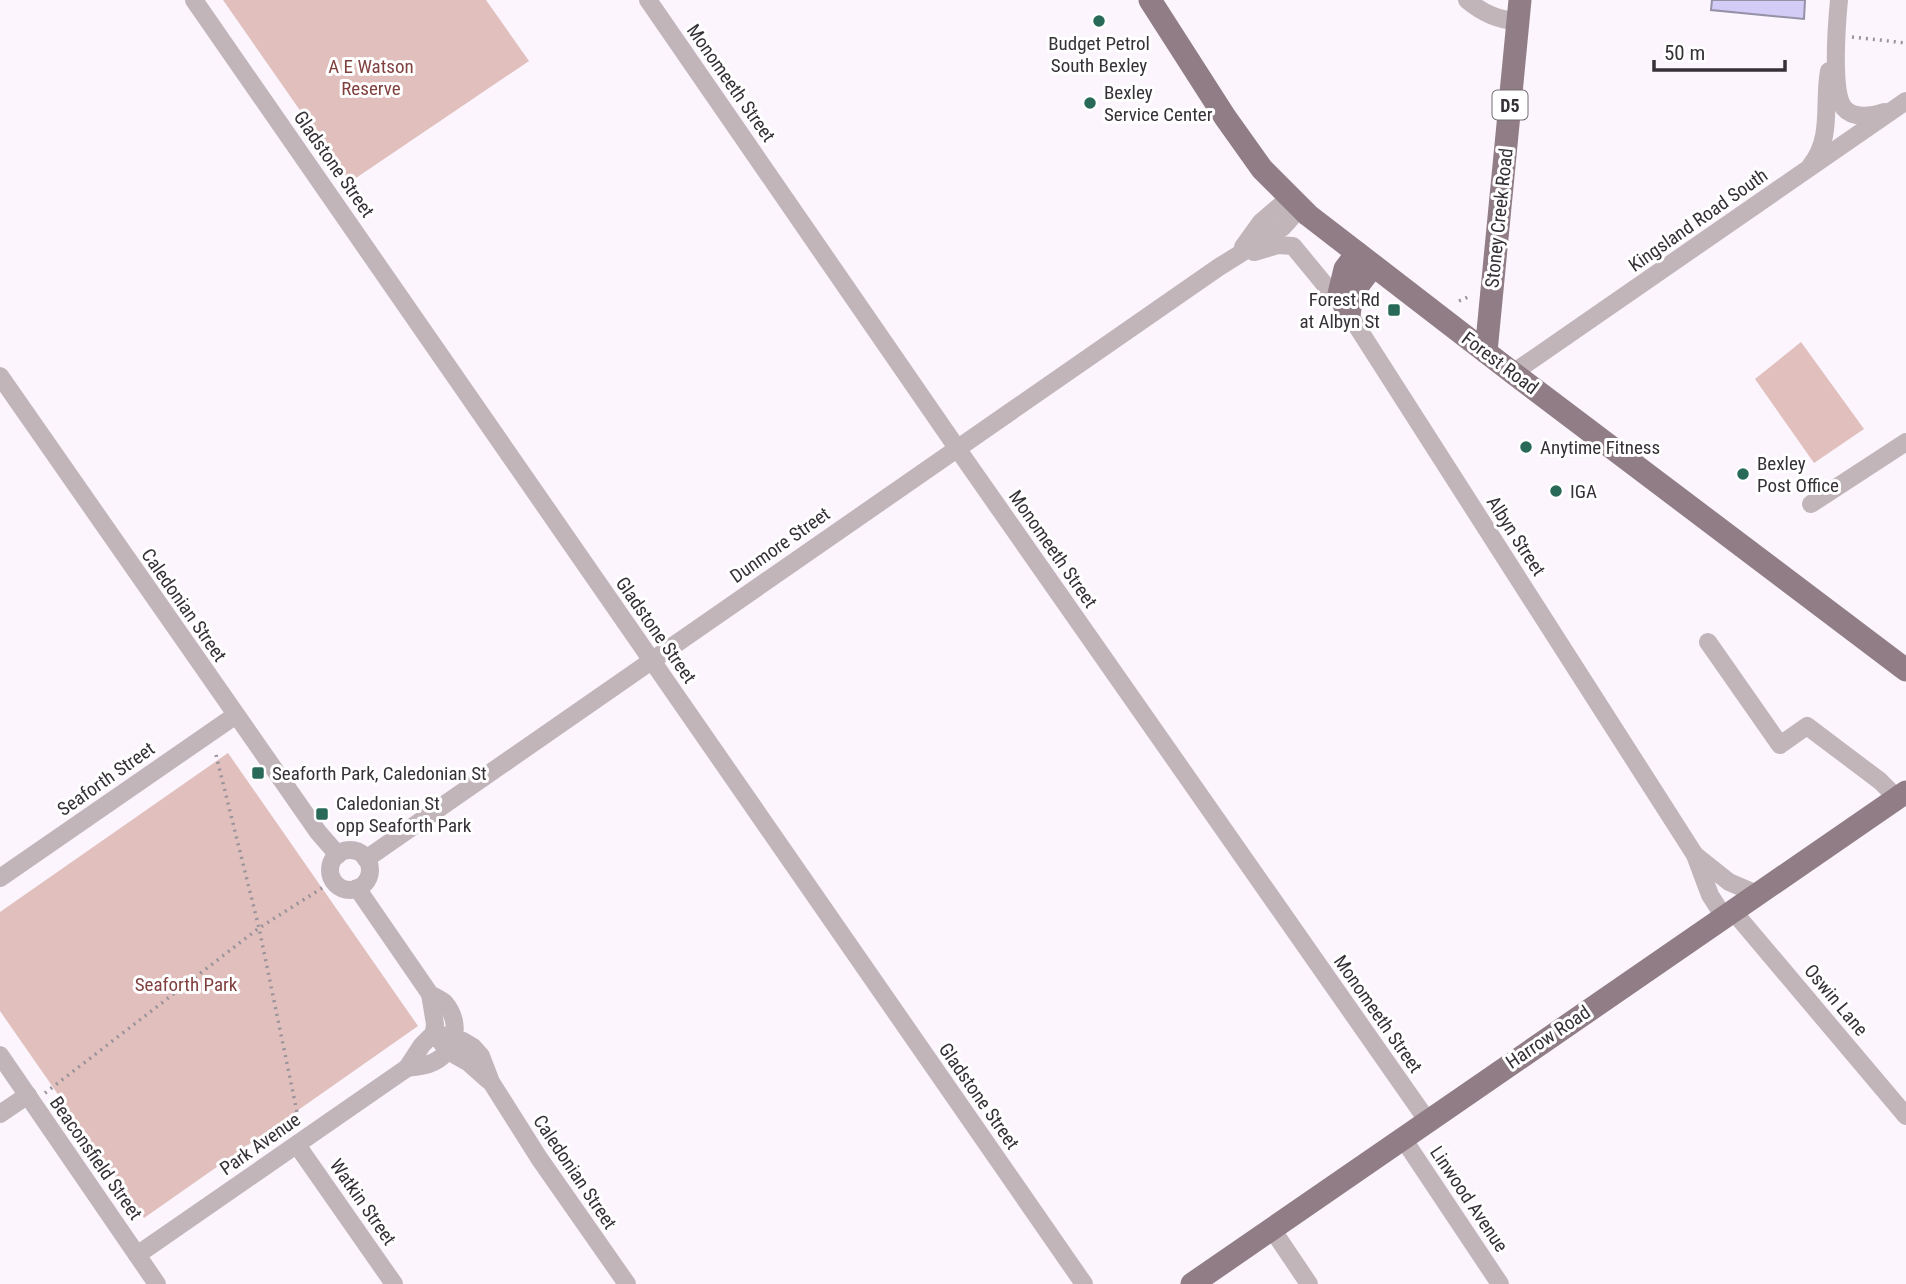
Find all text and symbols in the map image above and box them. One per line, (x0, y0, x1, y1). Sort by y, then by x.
marker: Budget Petrol South Bexley (1091, 13, 1107, 29)
street label: Monomeeth Street (682, 20, 780, 146)
scale bar (1654, 28, 1785, 72)
place label: Budget Petrol South Bexley (1048, 32, 1150, 77)
text: 50 m (1664, 41, 1705, 65)
park label: A E Watson Reserve (328, 55, 414, 100)
place label: Bexley Service Center (1104, 81, 1213, 126)
road number: D5 (1492, 90, 1528, 120)
marker: Bexley Service Center (1082, 95, 1098, 111)
street label: Gladstone Street (289, 106, 379, 222)
street label: Stoney Creek Road (1480, 147, 1518, 289)
street label: Kingsland Road South (1624, 163, 1772, 277)
place label: Forest Rd at Albyn St (1299, 288, 1380, 333)
marker: Forest Rd at Albyn St (1386, 302, 1402, 318)
street label: Forest Road (1457, 327, 1543, 399)
place label: Anytime Fitness (1540, 436, 1660, 459)
marker: Anytime Fitness (1518, 439, 1534, 455)
place label: Bexley Post Office (1757, 452, 1839, 497)
marker: Bexley Post Office (1735, 466, 1751, 482)
place label: IGA (1570, 480, 1597, 503)
marker: IGA (1548, 483, 1564, 499)
street label: Monomeeth Street (1004, 486, 1102, 612)
street label: Albyn Street (1482, 492, 1550, 580)
street label: Dunmore Street (726, 502, 834, 588)
street label: Caledonian Street (136, 544, 232, 666)
street label: Gladstone Street (611, 572, 701, 688)
street label: Seaforth Street (53, 737, 159, 821)
place label: Seaforth Park, Caledonian St (272, 762, 487, 785)
marker: Seaforth Park, Caledonian St (250, 765, 266, 781)
place label: Caledonian St opp Seaforth Park (336, 792, 472, 837)
marker: Caledonian St opp Seaforth Park (314, 806, 330, 822)
street label: Monomeeth Street (1329, 951, 1427, 1077)
street label: Oswin Lane (1799, 959, 1873, 1041)
park label: Seaforth Park (135, 973, 238, 996)
street label: Harrow Road (1501, 1000, 1595, 1074)
street label: Gladstone Street (934, 1038, 1024, 1154)
street label: Beaconsfield Street (45, 1092, 147, 1224)
street label: Park Avenue (215, 1108, 305, 1180)
street label: Caledonian Street (528, 1110, 622, 1234)
street label: Linwood Avenue (1425, 1142, 1513, 1256)
street label: Watkin Street (325, 1154, 401, 1250)

